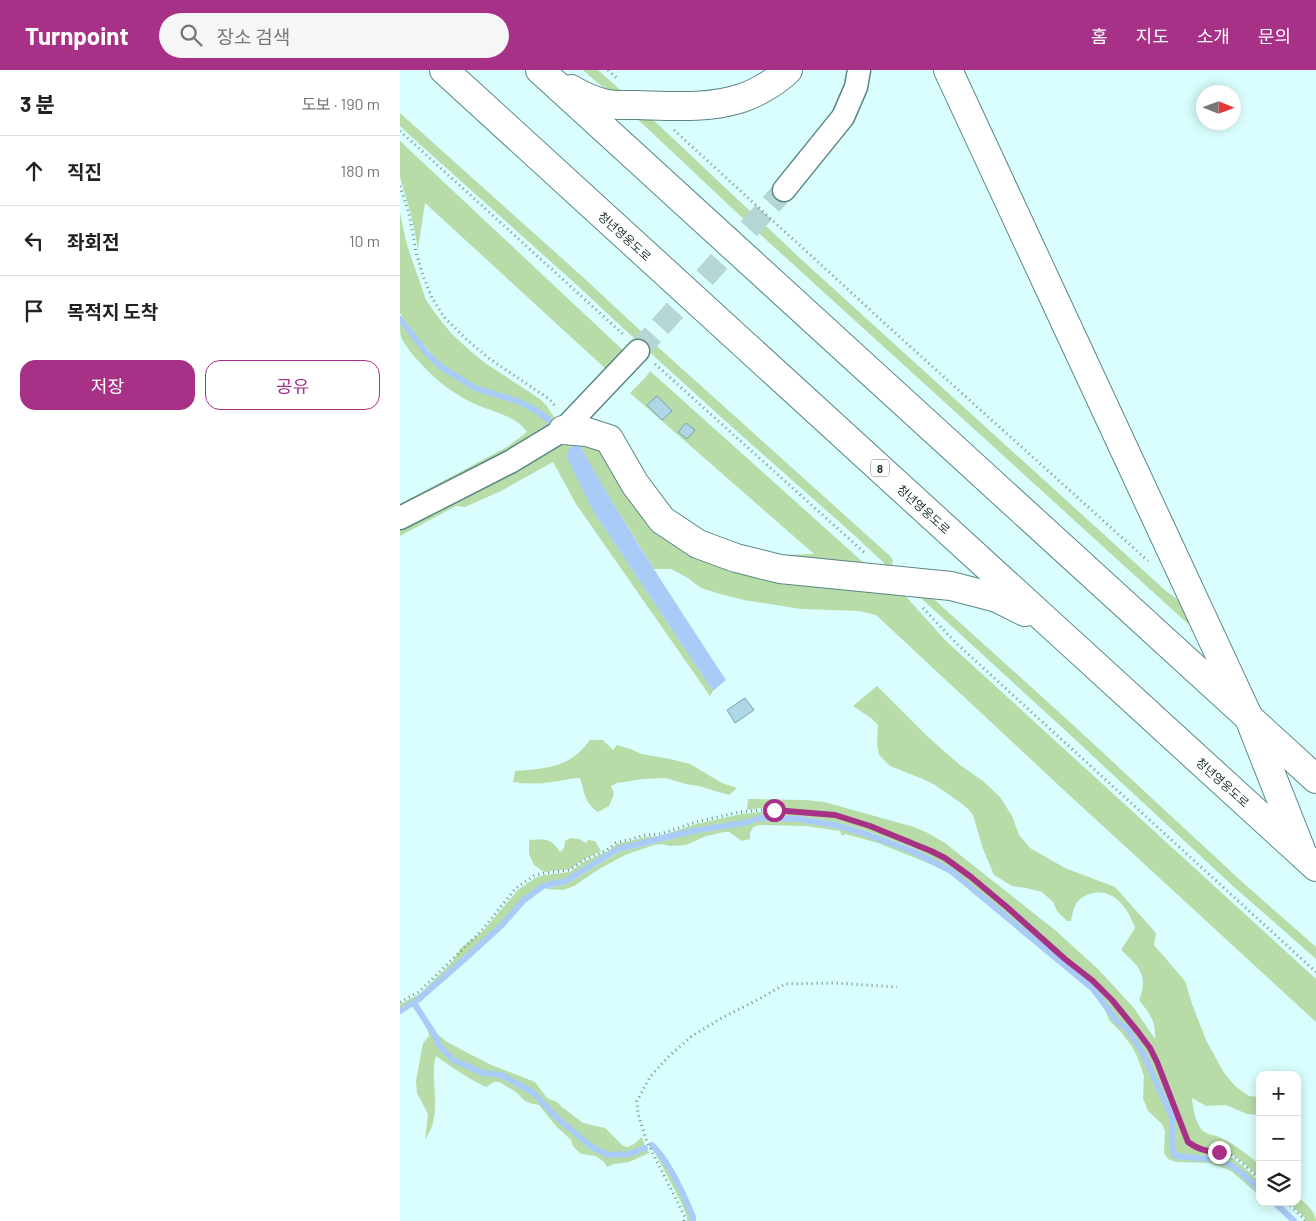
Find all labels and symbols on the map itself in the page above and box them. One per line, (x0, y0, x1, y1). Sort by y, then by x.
north arrow (1196, 85, 1241, 130)
street label: 청년영웅도로 (596, 209, 654, 263)
road number: 8 (871, 459, 889, 476)
street label: 청년영웅도로 (895, 482, 953, 536)
street label: 청년영웅도로 (1194, 755, 1252, 809)
route start (763, 799, 786, 822)
route end (1208, 1141, 1231, 1164)

